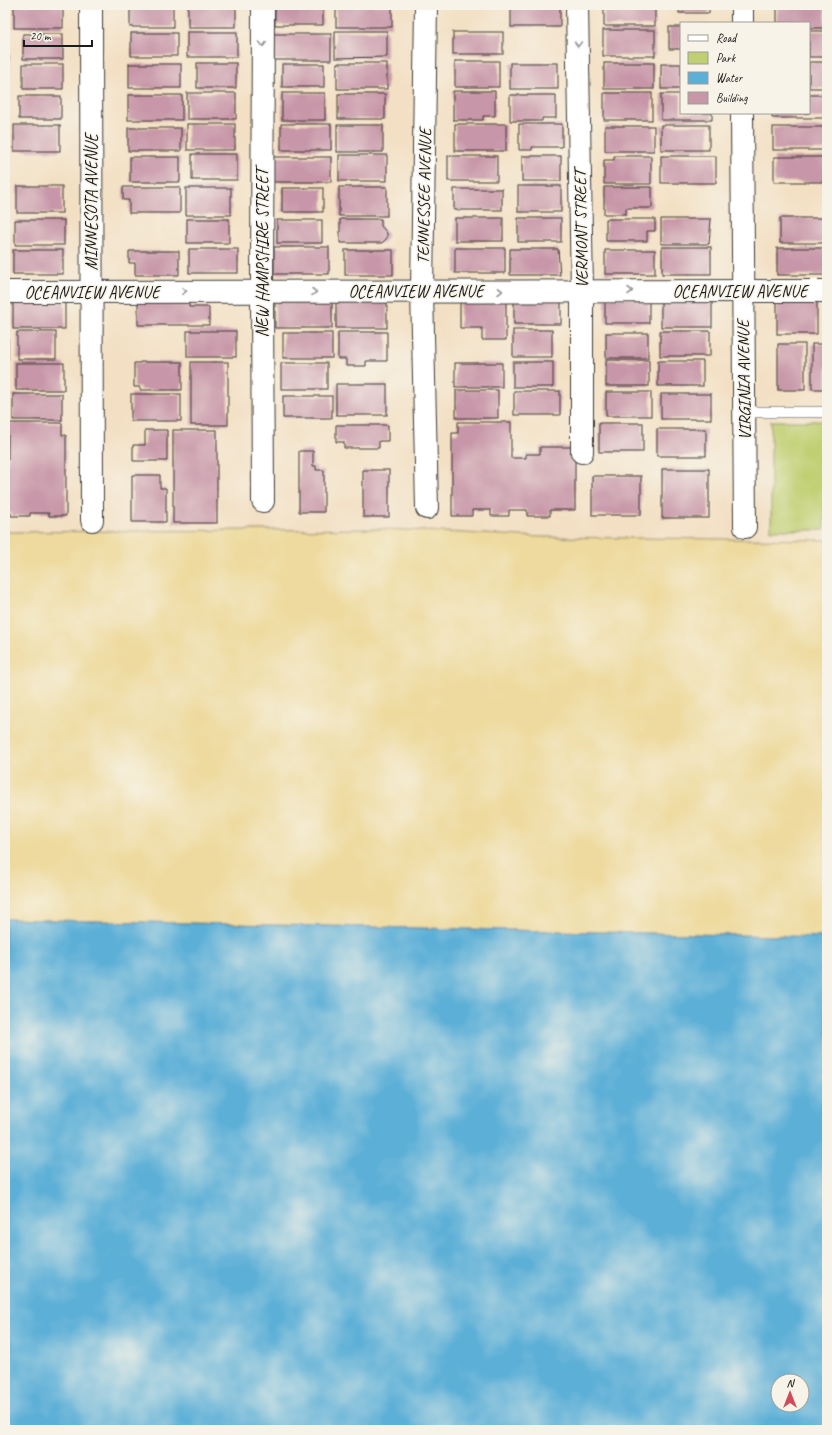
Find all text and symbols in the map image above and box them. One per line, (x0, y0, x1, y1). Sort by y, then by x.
scale bar (24, 22, 92, 48)
legend (680, 22, 810, 114)
text: 20 m (30, 28, 52, 44)
text: Road (716, 30, 738, 46)
one-way arrow (259, 41, 267, 47)
one-way arrow (574, 41, 582, 47)
text: Park (716, 50, 737, 66)
text: Water (716, 70, 744, 86)
text: Building (716, 90, 748, 106)
street label: TENNESSEE AVENUE (412, 125, 436, 264)
street label: MINNESOTA AVENUE (81, 131, 102, 270)
street label: NEW HAMPSHIRE STREET (252, 164, 273, 338)
street label: VERMONT STREET (569, 165, 593, 288)
street label: OCEANVIEW AVENUE (348, 281, 486, 302)
street label: OCEANVIEW AVENUE (672, 281, 810, 302)
street label: OCEANVIEW AVENUE (24, 282, 162, 303)
one-way arrow (181, 287, 187, 295)
one-way arrow (311, 287, 317, 296)
one-way arrow (497, 287, 503, 295)
one-way arrow (627, 287, 633, 295)
street label: VIRGINIA AVENUE (732, 317, 756, 440)
north arrow (770, 1373, 810, 1413)
text: N (787, 1376, 796, 1390)

